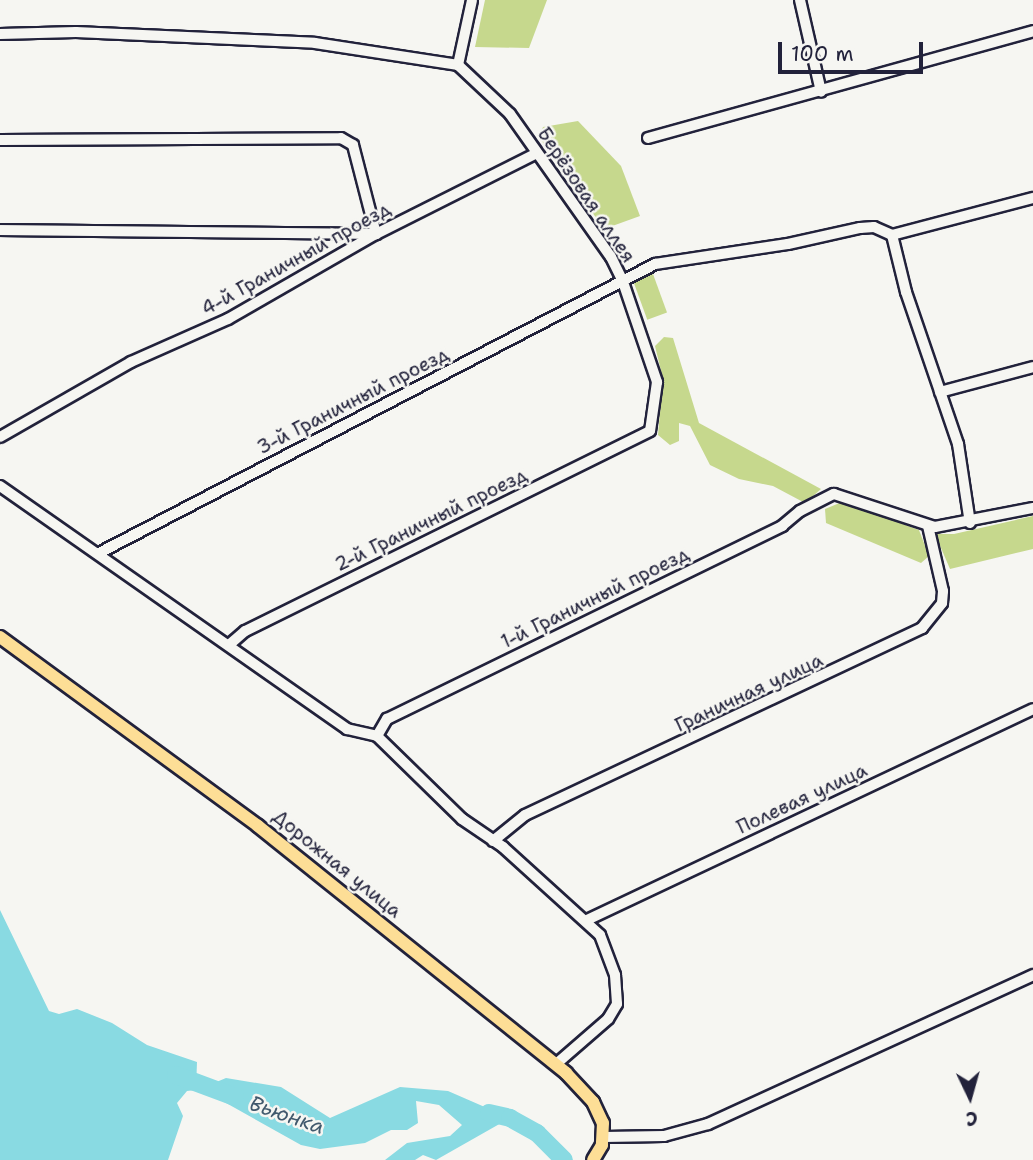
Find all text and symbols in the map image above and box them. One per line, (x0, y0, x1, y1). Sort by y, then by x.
scale bar (781, 28, 926, 72)
text: 100 m (791, 40, 854, 68)
street label: Берёзовая аллея (532, 123, 640, 267)
street label: 4-й Граничный проезд (198, 198, 394, 320)
street label: 3-й Граничный проезд (253, 343, 453, 459)
street label: 2-й Граничный проезд (331, 463, 531, 577)
street label: 1-й Граничный проезд (497, 543, 693, 653)
street label: Граничная улица (671, 649, 827, 737)
street label: Полевая улица (733, 759, 871, 839)
street label: Дорожная улица (268, 805, 406, 923)
north arrow (935, 1062, 1005, 1132)
water label: Вьюнка (246, 1090, 328, 1140)
text: С (965, 1105, 979, 1131)

